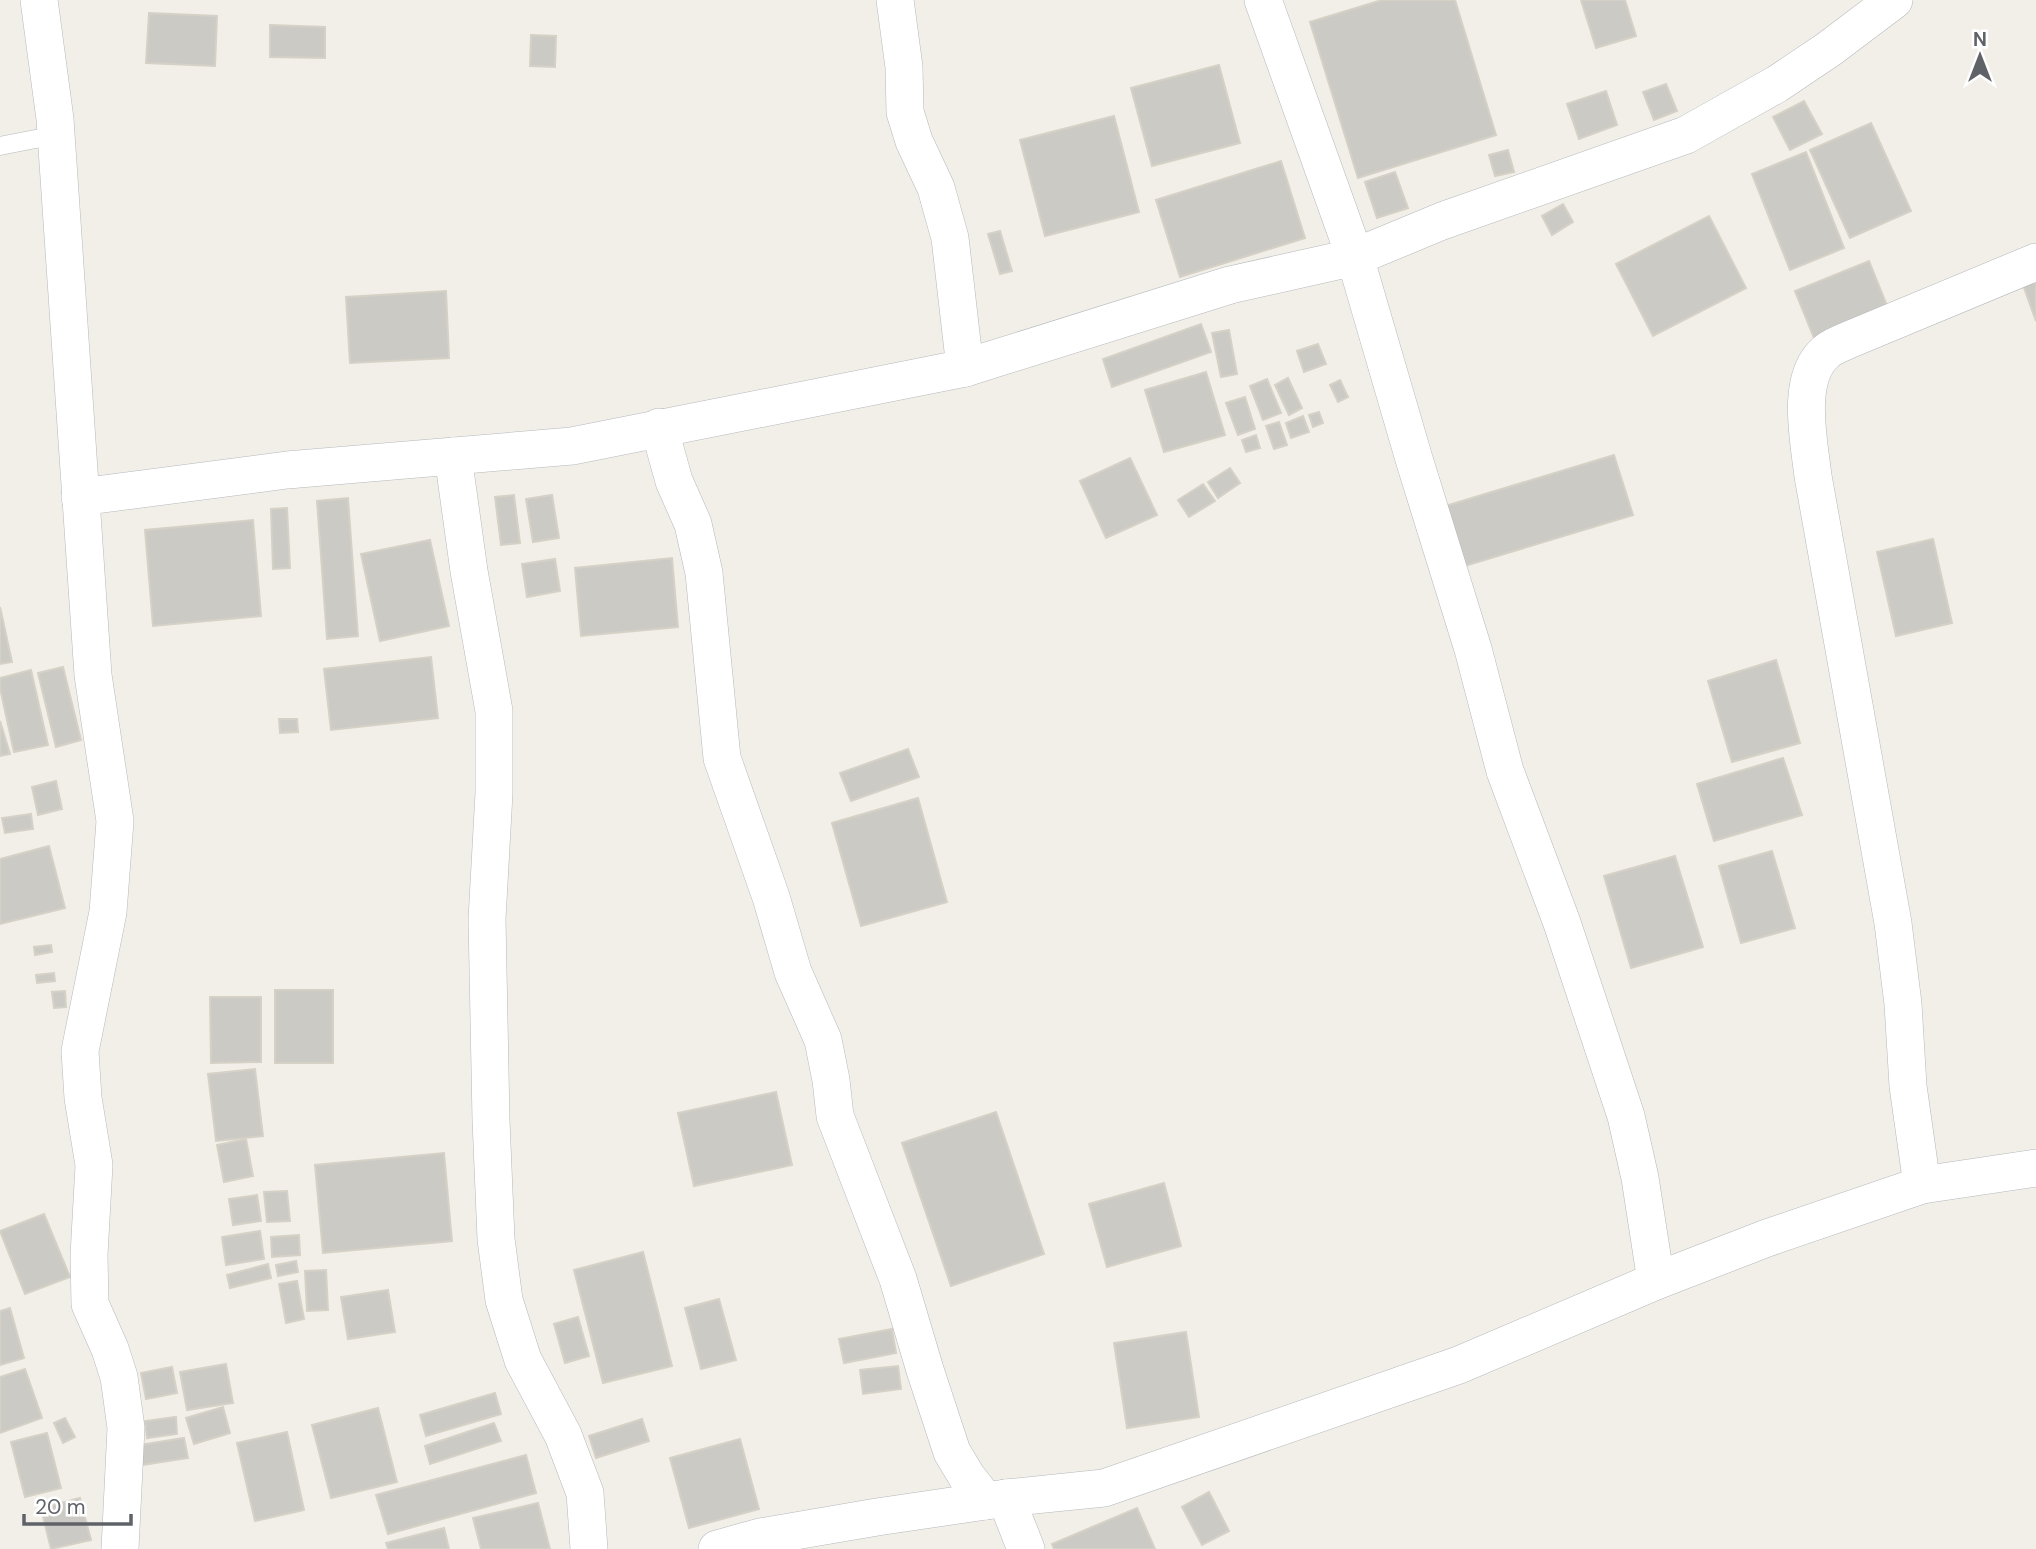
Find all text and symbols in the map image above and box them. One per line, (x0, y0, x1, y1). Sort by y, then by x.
north arrow (1945, 21, 2015, 91)
text: N (1973, 27, 1987, 52)
scale bar (24, 1482, 131, 1526)
text: 20 m (35, 1493, 86, 1521)

